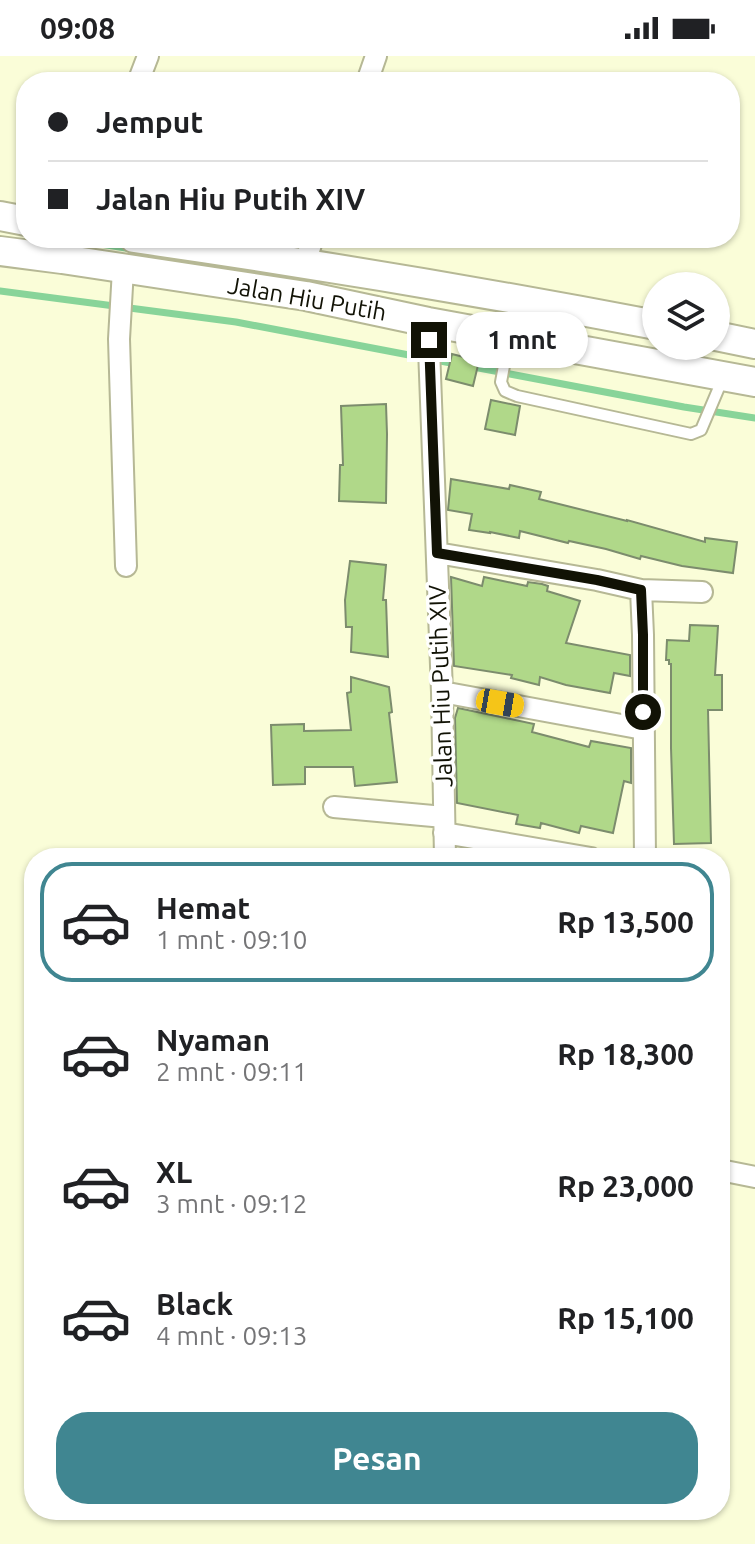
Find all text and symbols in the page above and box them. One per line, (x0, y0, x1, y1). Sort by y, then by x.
text: 09:08 (40, 11, 115, 45)
text: Jemput (96, 105, 203, 139)
text: Jalan Hiu Putih XIV (96, 182, 365, 216)
street label: Jalan Hiu Putih (226, 271, 389, 326)
map controls (642, 272, 730, 360)
button: layers (642, 272, 730, 360)
callout: 1 mnt (457, 312, 589, 368)
route end (411, 322, 447, 358)
text: 1 mnt (487, 325, 557, 354)
street label: Jalan Hiu Putih XIV (423, 584, 458, 788)
car (474, 687, 526, 719)
route start (625, 694, 661, 730)
icon: car (60, 886, 132, 958)
text: Hemat (156, 891, 250, 925)
text: Rp 13,500 (557, 905, 694, 939)
text: 1 mnt · 09:10 (156, 925, 307, 954)
icon: car (60, 1018, 132, 1090)
text: Nyaman (156, 1023, 270, 1057)
text: Rp 18,300 (557, 1037, 694, 1071)
text: 2 mnt · 09:11 (156, 1057, 307, 1086)
icon: car (60, 1150, 132, 1222)
text: XL (156, 1155, 192, 1189)
text: Rp 23,000 (557, 1169, 694, 1203)
text: 3 mnt · 09:12 (156, 1189, 307, 1218)
icon: car (60, 1282, 132, 1354)
text: Black (156, 1287, 233, 1321)
text: Rp 15,100 (557, 1301, 694, 1335)
text: 4 mnt · 09:13 (156, 1321, 307, 1350)
button: Pesan (56, 1412, 698, 1504)

